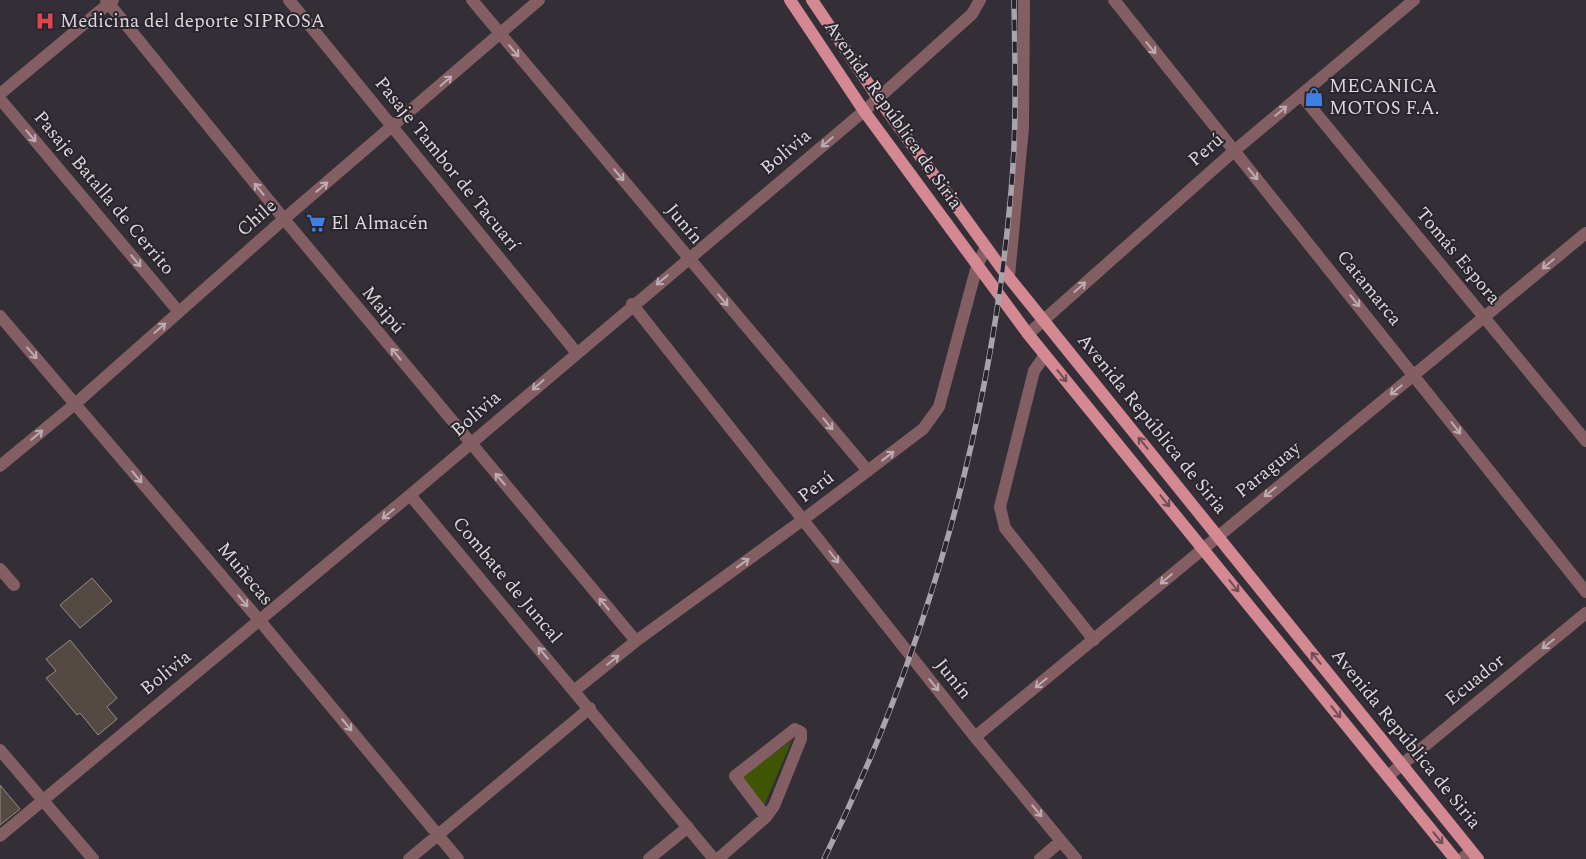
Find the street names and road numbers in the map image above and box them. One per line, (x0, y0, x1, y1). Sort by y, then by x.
street label: Avenida República de Siria (817, 14, 970, 216)
street label: Pasaje Tambor de Tacuarí (367, 70, 527, 259)
street label: Pasaje Batalla de Cerrito (26, 104, 182, 282)
street label: Bolivia (754, 122, 818, 182)
street label: Perú (1182, 126, 1231, 174)
street label: Chile (230, 192, 284, 244)
street label: Junín (658, 197, 710, 251)
street label: Tomás Espora (1409, 201, 1508, 312)
street label: Catamarca (1329, 244, 1409, 333)
street label: Maipú (354, 280, 412, 341)
street label: Avenida República de Siria (1070, 327, 1235, 521)
street label: Bolivia (444, 383, 508, 444)
street label: Paraguay (1229, 434, 1308, 506)
street label: Perú (792, 463, 841, 510)
street label: Combate de Juncal (445, 510, 569, 650)
street label: Muñecas (210, 536, 280, 612)
street label: Avenida República de Siria (1324, 642, 1489, 836)
street label: Bolivia (134, 643, 199, 703)
street label: Ecuador (1439, 646, 1512, 713)
street label: Junín (927, 652, 979, 706)

